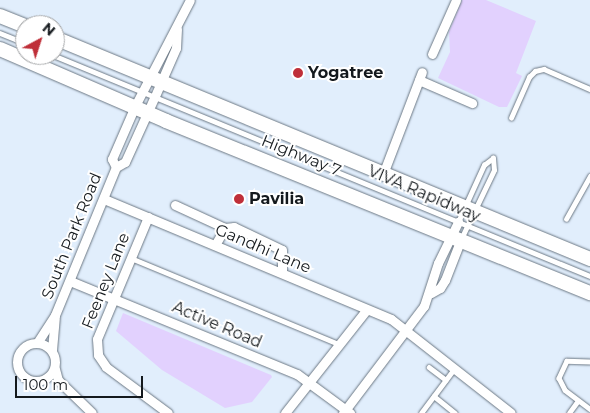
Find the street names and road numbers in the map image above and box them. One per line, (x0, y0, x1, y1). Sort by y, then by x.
street label: Highway 7 (258, 131, 344, 181)
street label: VIVA Rapidway (365, 162, 483, 226)
street label: South Park Road (38, 170, 106, 302)
street label: Gandhi Lane (212, 220, 314, 278)
street label: Feeney Lane (78, 230, 134, 332)
street label: Active Road (169, 298, 265, 352)

